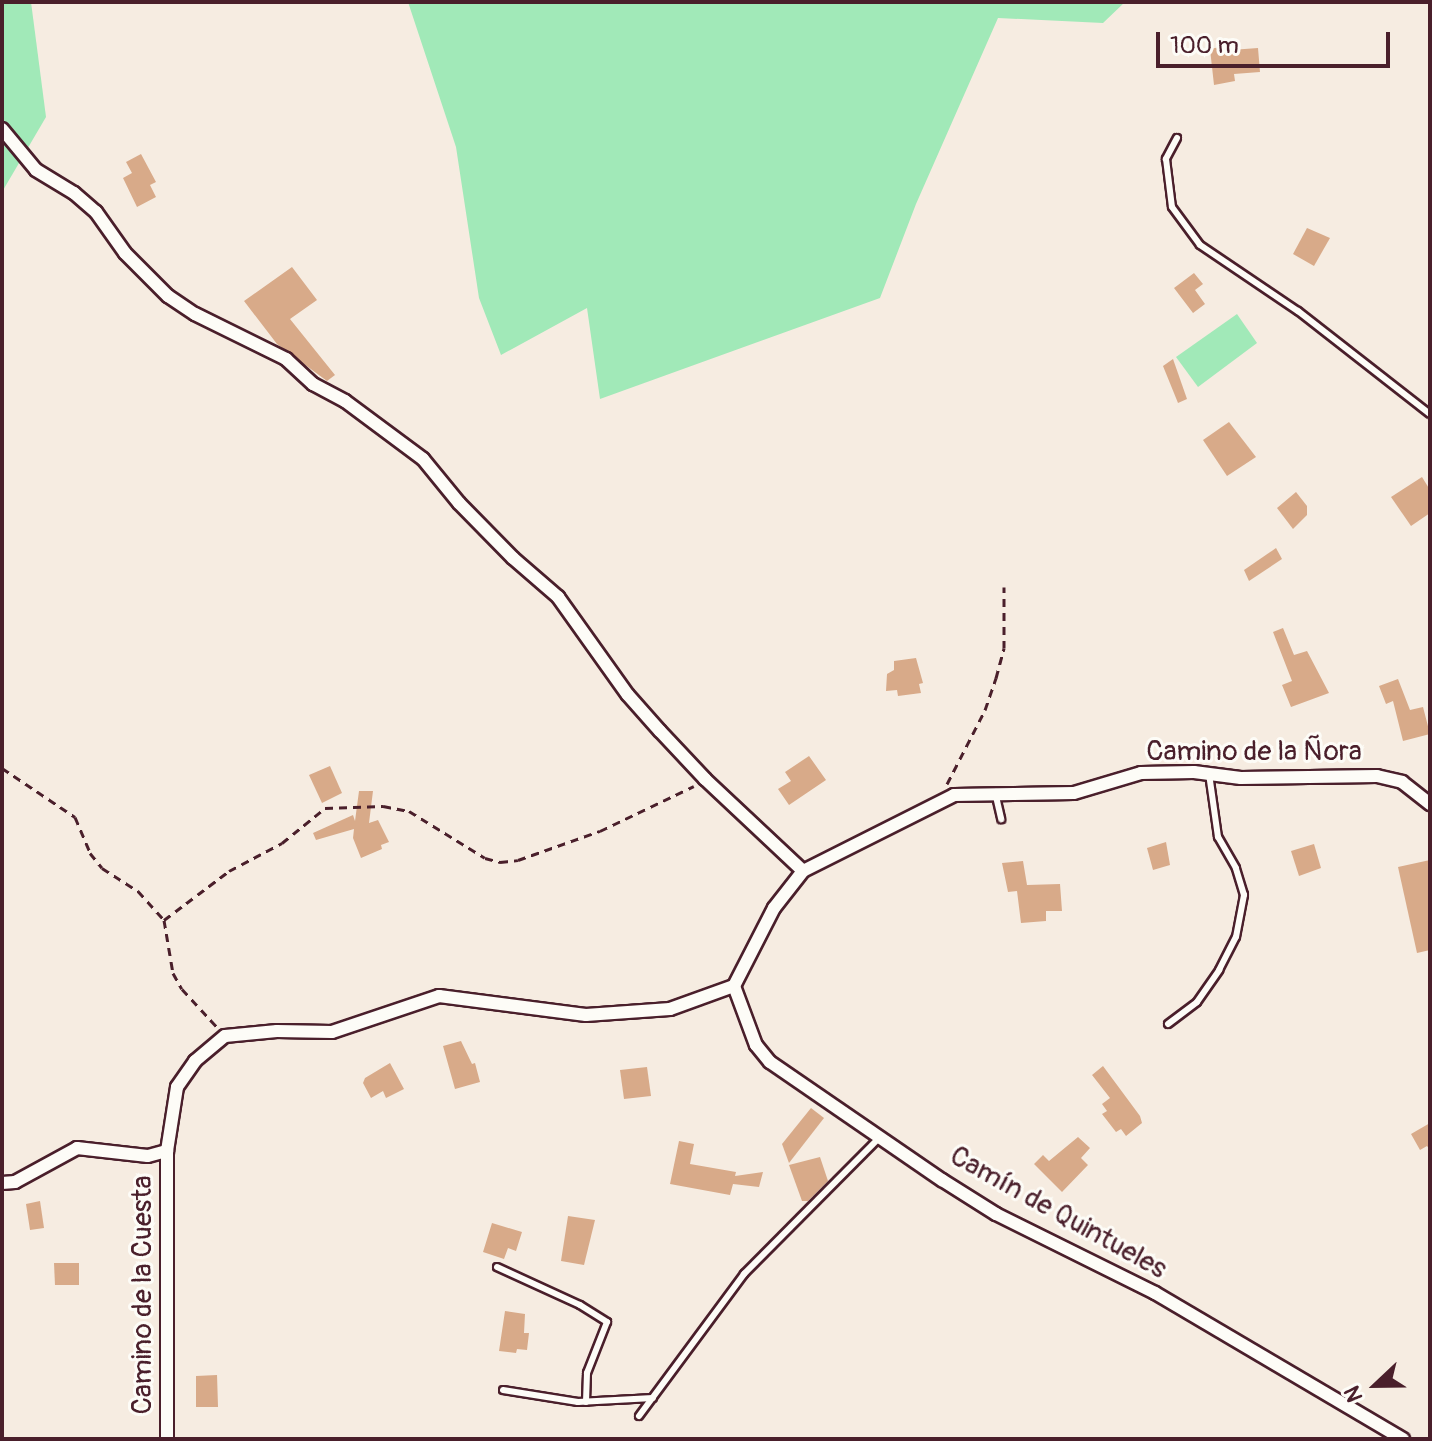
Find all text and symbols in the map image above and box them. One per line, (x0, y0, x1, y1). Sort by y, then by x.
scale bar (1160, 16, 1394, 66)
text: 100 m (1170, 31, 1239, 60)
street label: Camino de la Ñora (1146, 735, 1362, 769)
street label: Camín de Quintueles (944, 1140, 1172, 1286)
street label: Camino de la Cuesta (126, 1175, 160, 1415)
north arrow (1336, 1345, 1416, 1425)
text: N (1338, 1382, 1370, 1406)

